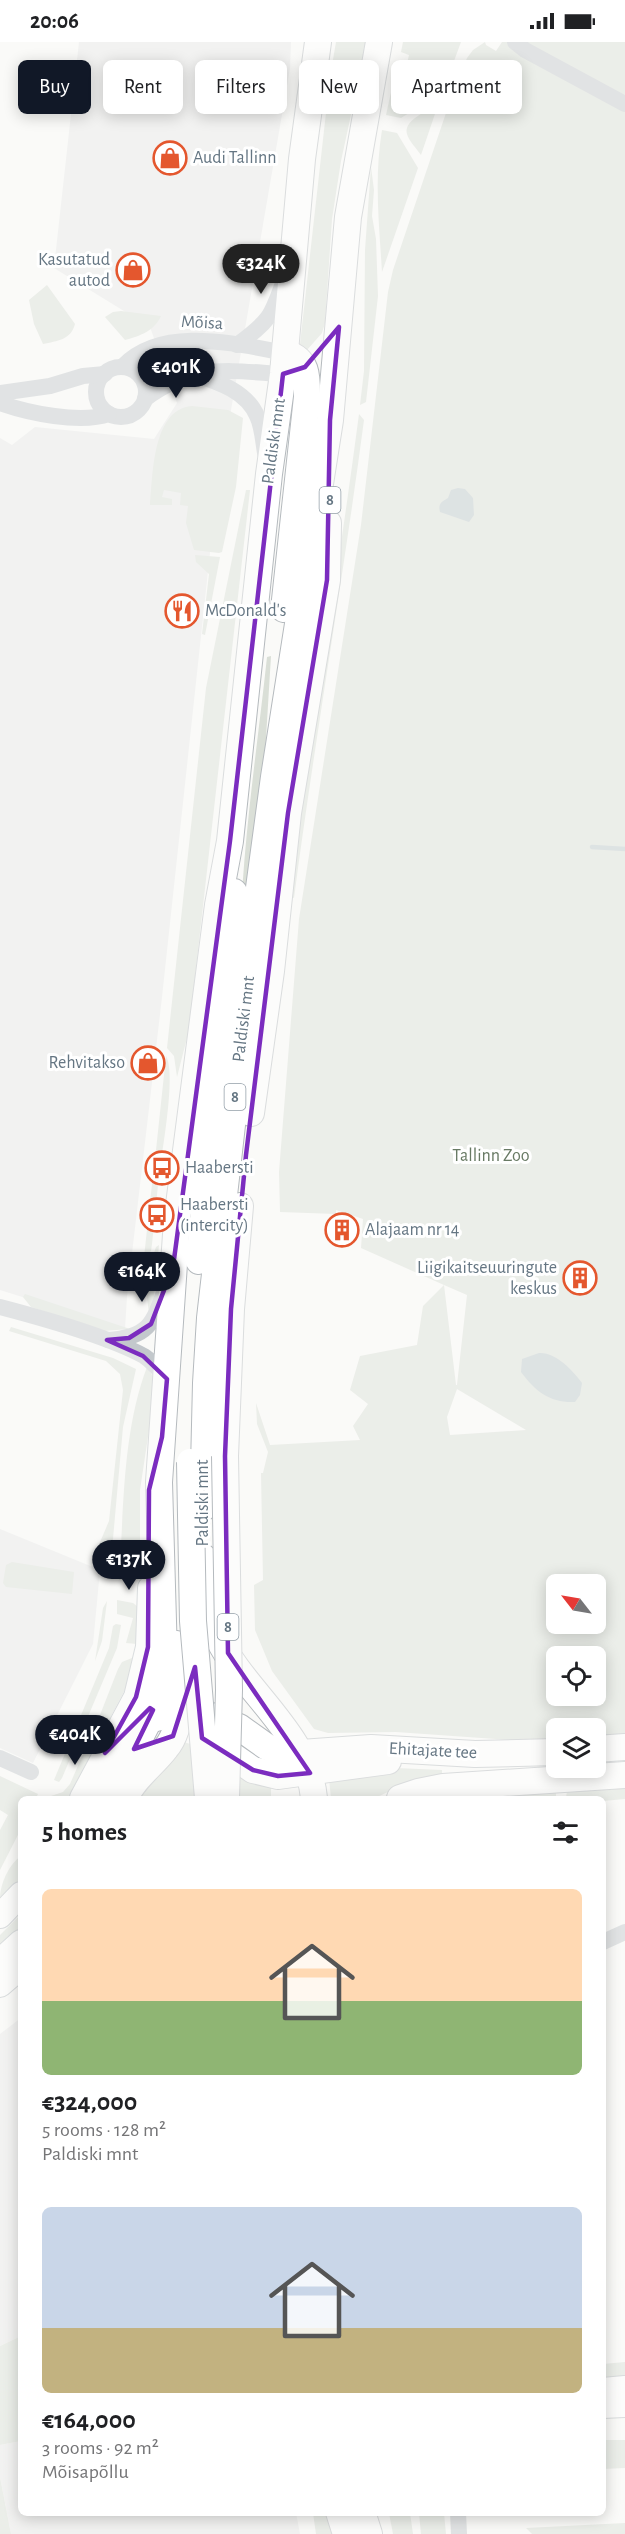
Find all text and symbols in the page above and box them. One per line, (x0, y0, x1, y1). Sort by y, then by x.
text: 20:06 (30, 10, 79, 32)
chip: Buy (18, 60, 91, 114)
chip: Rent (103, 60, 183, 114)
chip: Filters (195, 60, 287, 114)
chip: New (299, 60, 379, 114)
chip: Apartment (391, 60, 522, 114)
shop icon: Audi Tallinn (152, 140, 188, 176)
place label: Audi Tallinn (193, 149, 276, 167)
pin: €324K (219, 244, 303, 295)
place label: Kasutatud autod (38, 251, 110, 290)
shop icon: Kasutatud autod (115, 252, 151, 288)
text: €324K (236, 253, 286, 273)
street label: Mõisa (181, 313, 223, 333)
pin: €401K (134, 348, 218, 399)
text: €401K (152, 357, 200, 377)
street label: Paldiski mnt (259, 397, 289, 485)
road number: 8 (320, 487, 340, 513)
restaurant icon: McDonald's (164, 593, 200, 629)
place label: McDonald's (205, 602, 287, 620)
street label: Paldiski mnt (230, 975, 258, 1063)
shop icon: Rehvitakso (130, 1045, 166, 1081)
place label: Rehvitakso (49, 1054, 125, 1072)
road number: 8 (224, 1084, 246, 1110)
park label: Tallinn Zoo (452, 1147, 530, 1165)
bus stop icon: Haabersti (144, 1150, 180, 1186)
place label: Haabersti (185, 1159, 254, 1177)
place label: Haabersti (intercity) (180, 1196, 249, 1235)
bus stop icon: Haabersti (intercity) (139, 1197, 175, 1233)
building icon: Alajaam nr 14 (324, 1212, 360, 1248)
place label: Alajaam nr 14 (365, 1221, 460, 1239)
pin: €164K (100, 1252, 184, 1303)
place label: Liigikaitseuuringute keskus (417, 1259, 557, 1298)
building icon: Liigikaitseuuringute keskus (562, 1260, 598, 1296)
text: €164K (118, 1261, 166, 1281)
street label: Paldiski mnt (194, 1459, 212, 1546)
pin: €137K (87, 1540, 171, 1591)
text: €137K (106, 1549, 152, 1569)
north arrow (546, 1574, 606, 1634)
map controls (546, 1574, 606, 1778)
road number: 8 (218, 1614, 238, 1640)
button: locate (546, 1646, 606, 1706)
pin: €404K (33, 1715, 117, 1766)
button: layers (546, 1718, 606, 1778)
text: €404K (49, 1724, 101, 1744)
street label: Ehitajate tee (388, 1740, 478, 1762)
icon: filters (549, 1816, 582, 1849)
text: 5 homes (42, 1819, 127, 1845)
icon: home (258, 1928, 366, 2036)
text: €324,000 (42, 2089, 137, 2115)
text: 5 rooms · 128 m² (42, 2120, 166, 2140)
text: Paldiski mnt (42, 2144, 138, 2164)
icon: home (258, 2246, 366, 2354)
text: €164,000 (42, 2407, 136, 2433)
text: 3 rooms · 92 m² (42, 2438, 159, 2458)
text: Mõisapõllu (42, 2462, 129, 2482)

